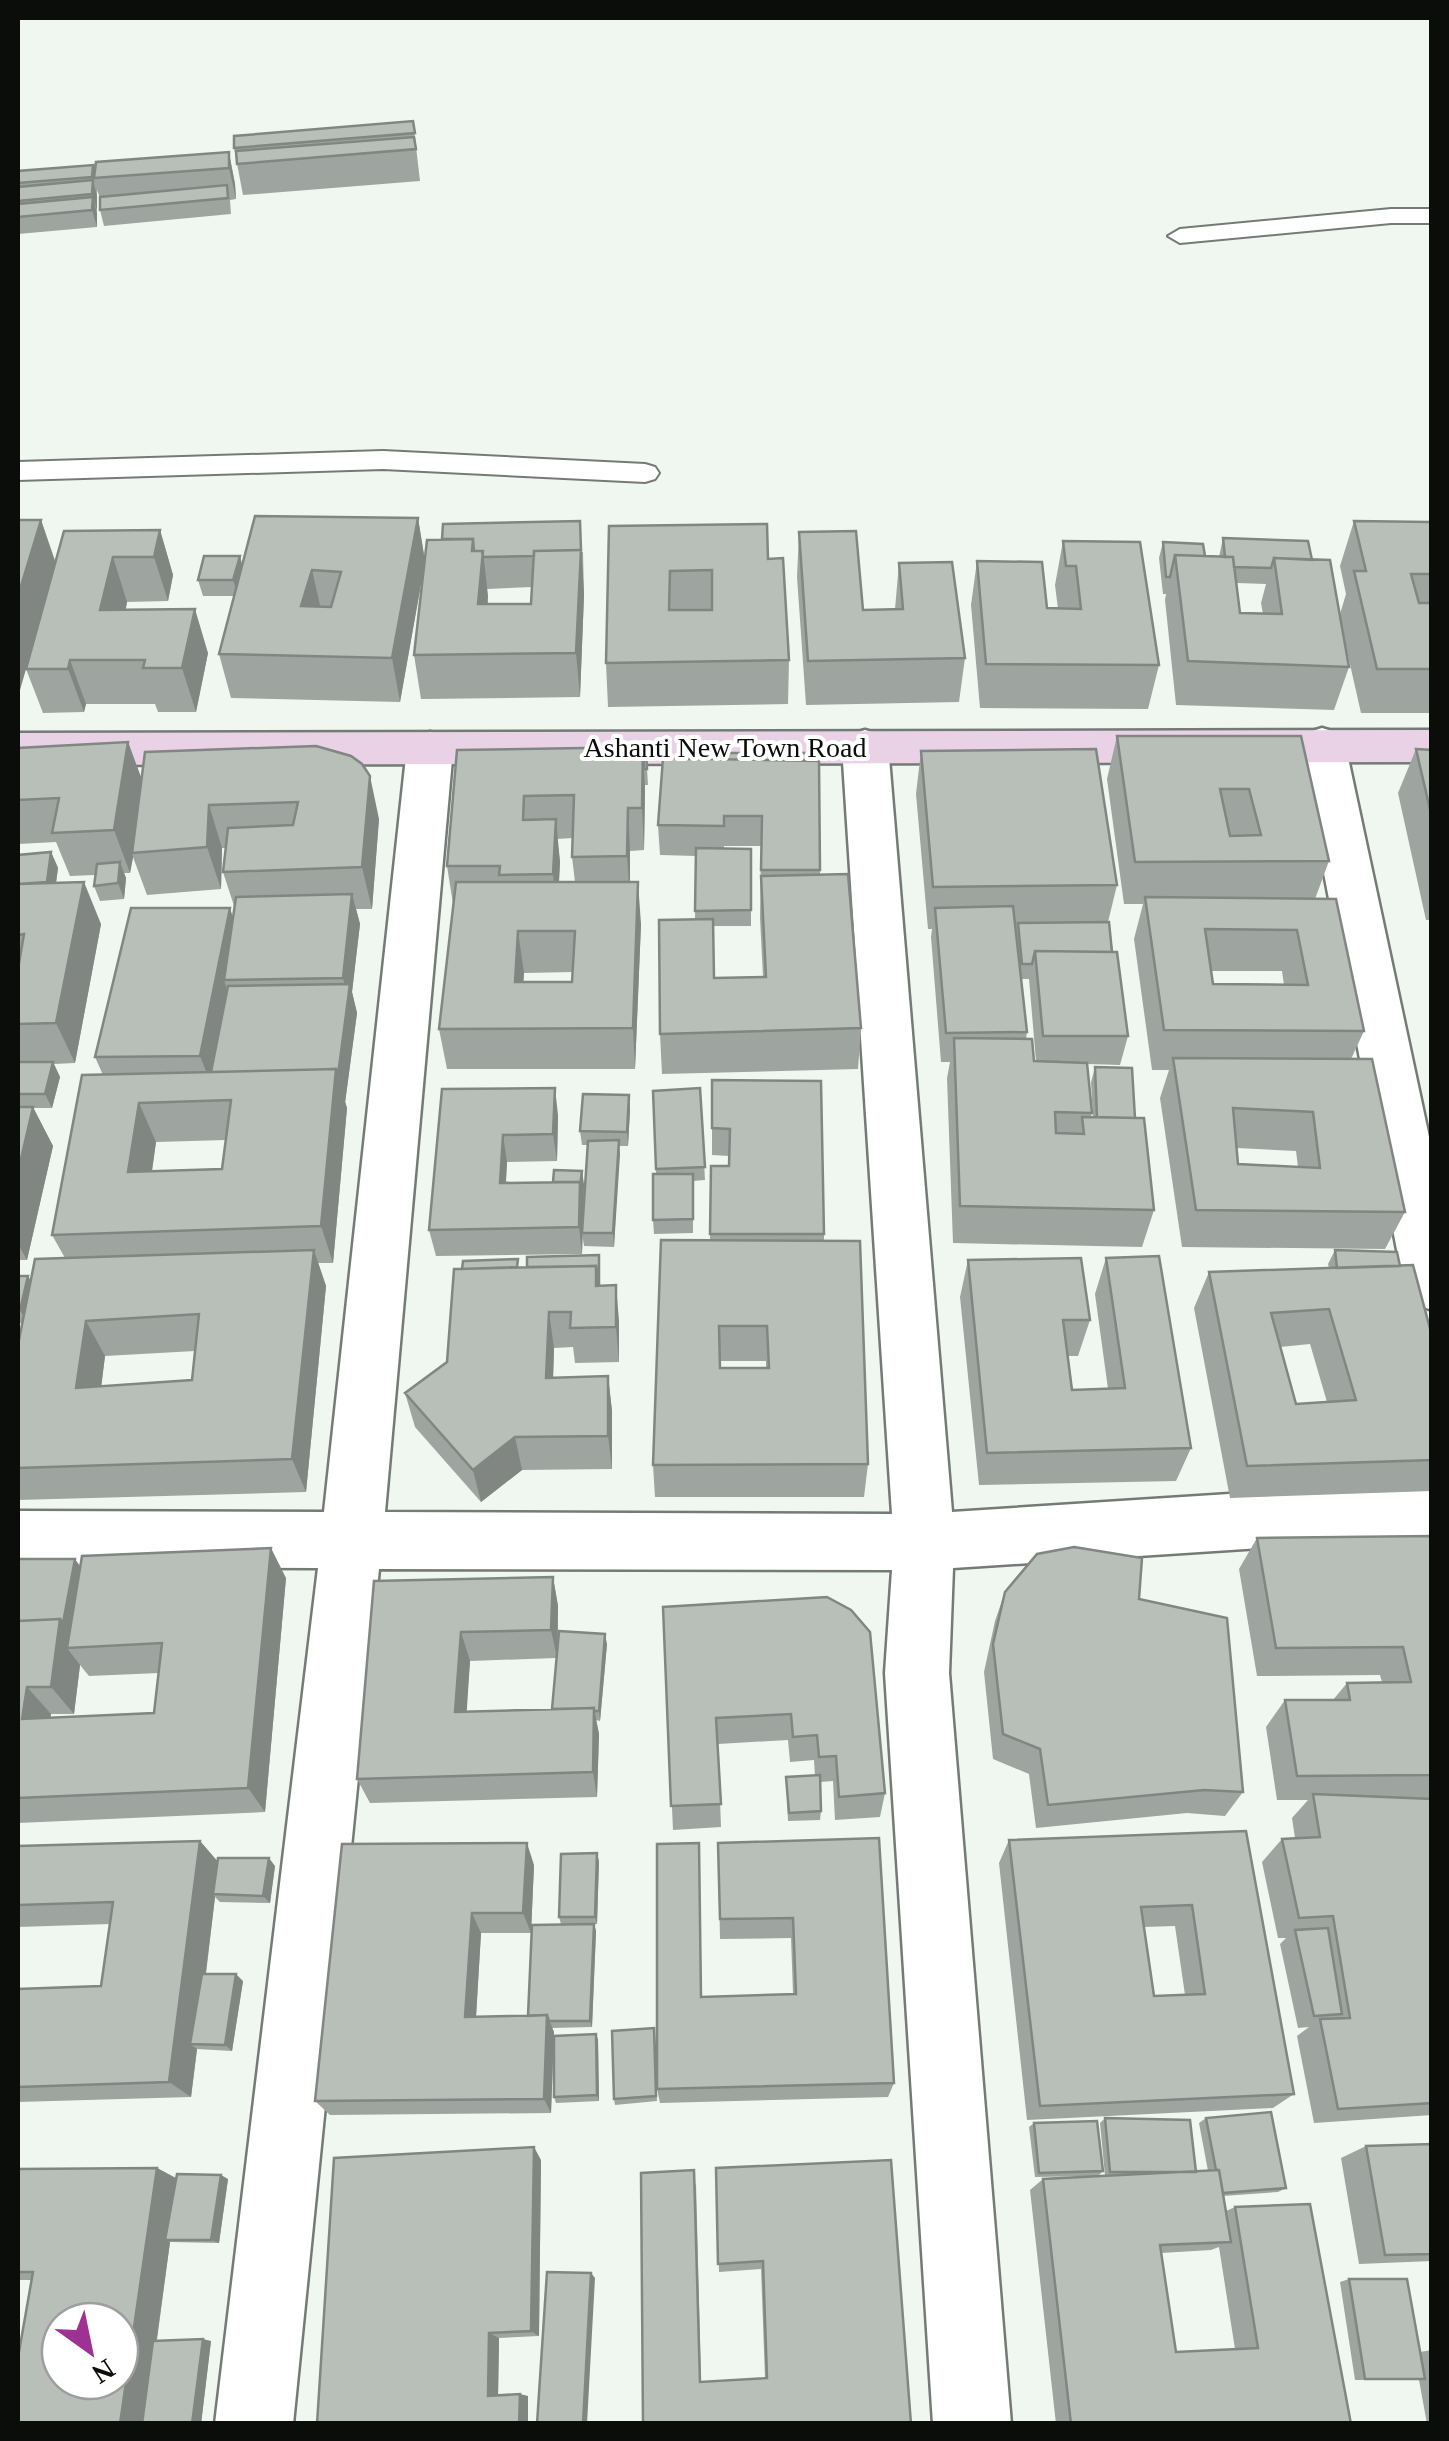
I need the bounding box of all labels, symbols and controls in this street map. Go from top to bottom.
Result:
street label: Ashanti New Town Road [584,732,866,763]
north arrow [40,2301,140,2401]
text: N [86,2353,120,2390]

